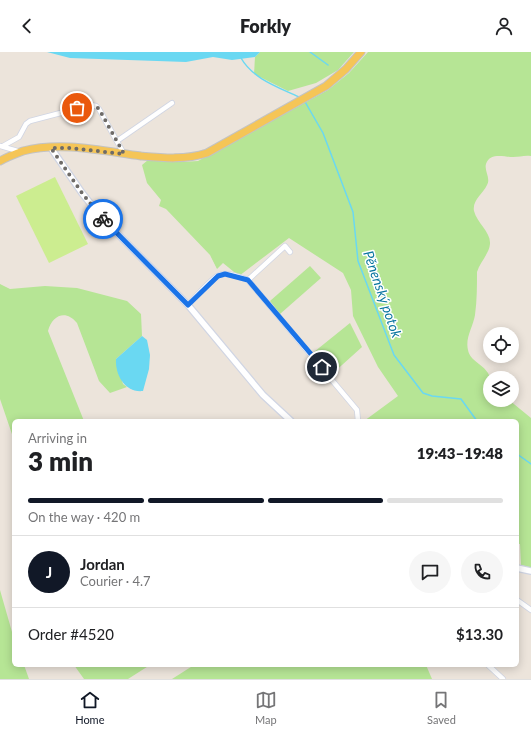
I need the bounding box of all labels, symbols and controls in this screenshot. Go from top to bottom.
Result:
icon: back [16,15,38,37]
text: Forkly [240,15,291,37]
icon: person [493,15,515,37]
pin [60,91,94,125]
icon: bag [66,97,88,119]
courier [83,199,123,239]
icon: bike [92,208,114,230]
water label: Pěnenský potok [360,248,406,340]
map controls [483,327,519,407]
button: locate [483,327,519,363]
pin [305,350,339,384]
icon: home [311,356,333,378]
button: layers [483,371,519,407]
text: Arriving in [28,430,87,446]
text: 19:43–19:48 [417,444,503,462]
text: 3 min [28,445,93,477]
text: On the way · 420 m [28,509,140,525]
button: chat [409,551,451,593]
button: phone [461,551,503,593]
text: Jordan [80,555,125,573]
text: J [46,563,52,581]
text: Courier · 4.7 [80,573,151,589]
text: Order #4520 [28,625,114,643]
text: $13.30 [456,625,503,643]
tab: Home [75,689,104,726]
tab: Map [255,689,277,726]
tab: Saved [427,689,456,726]

